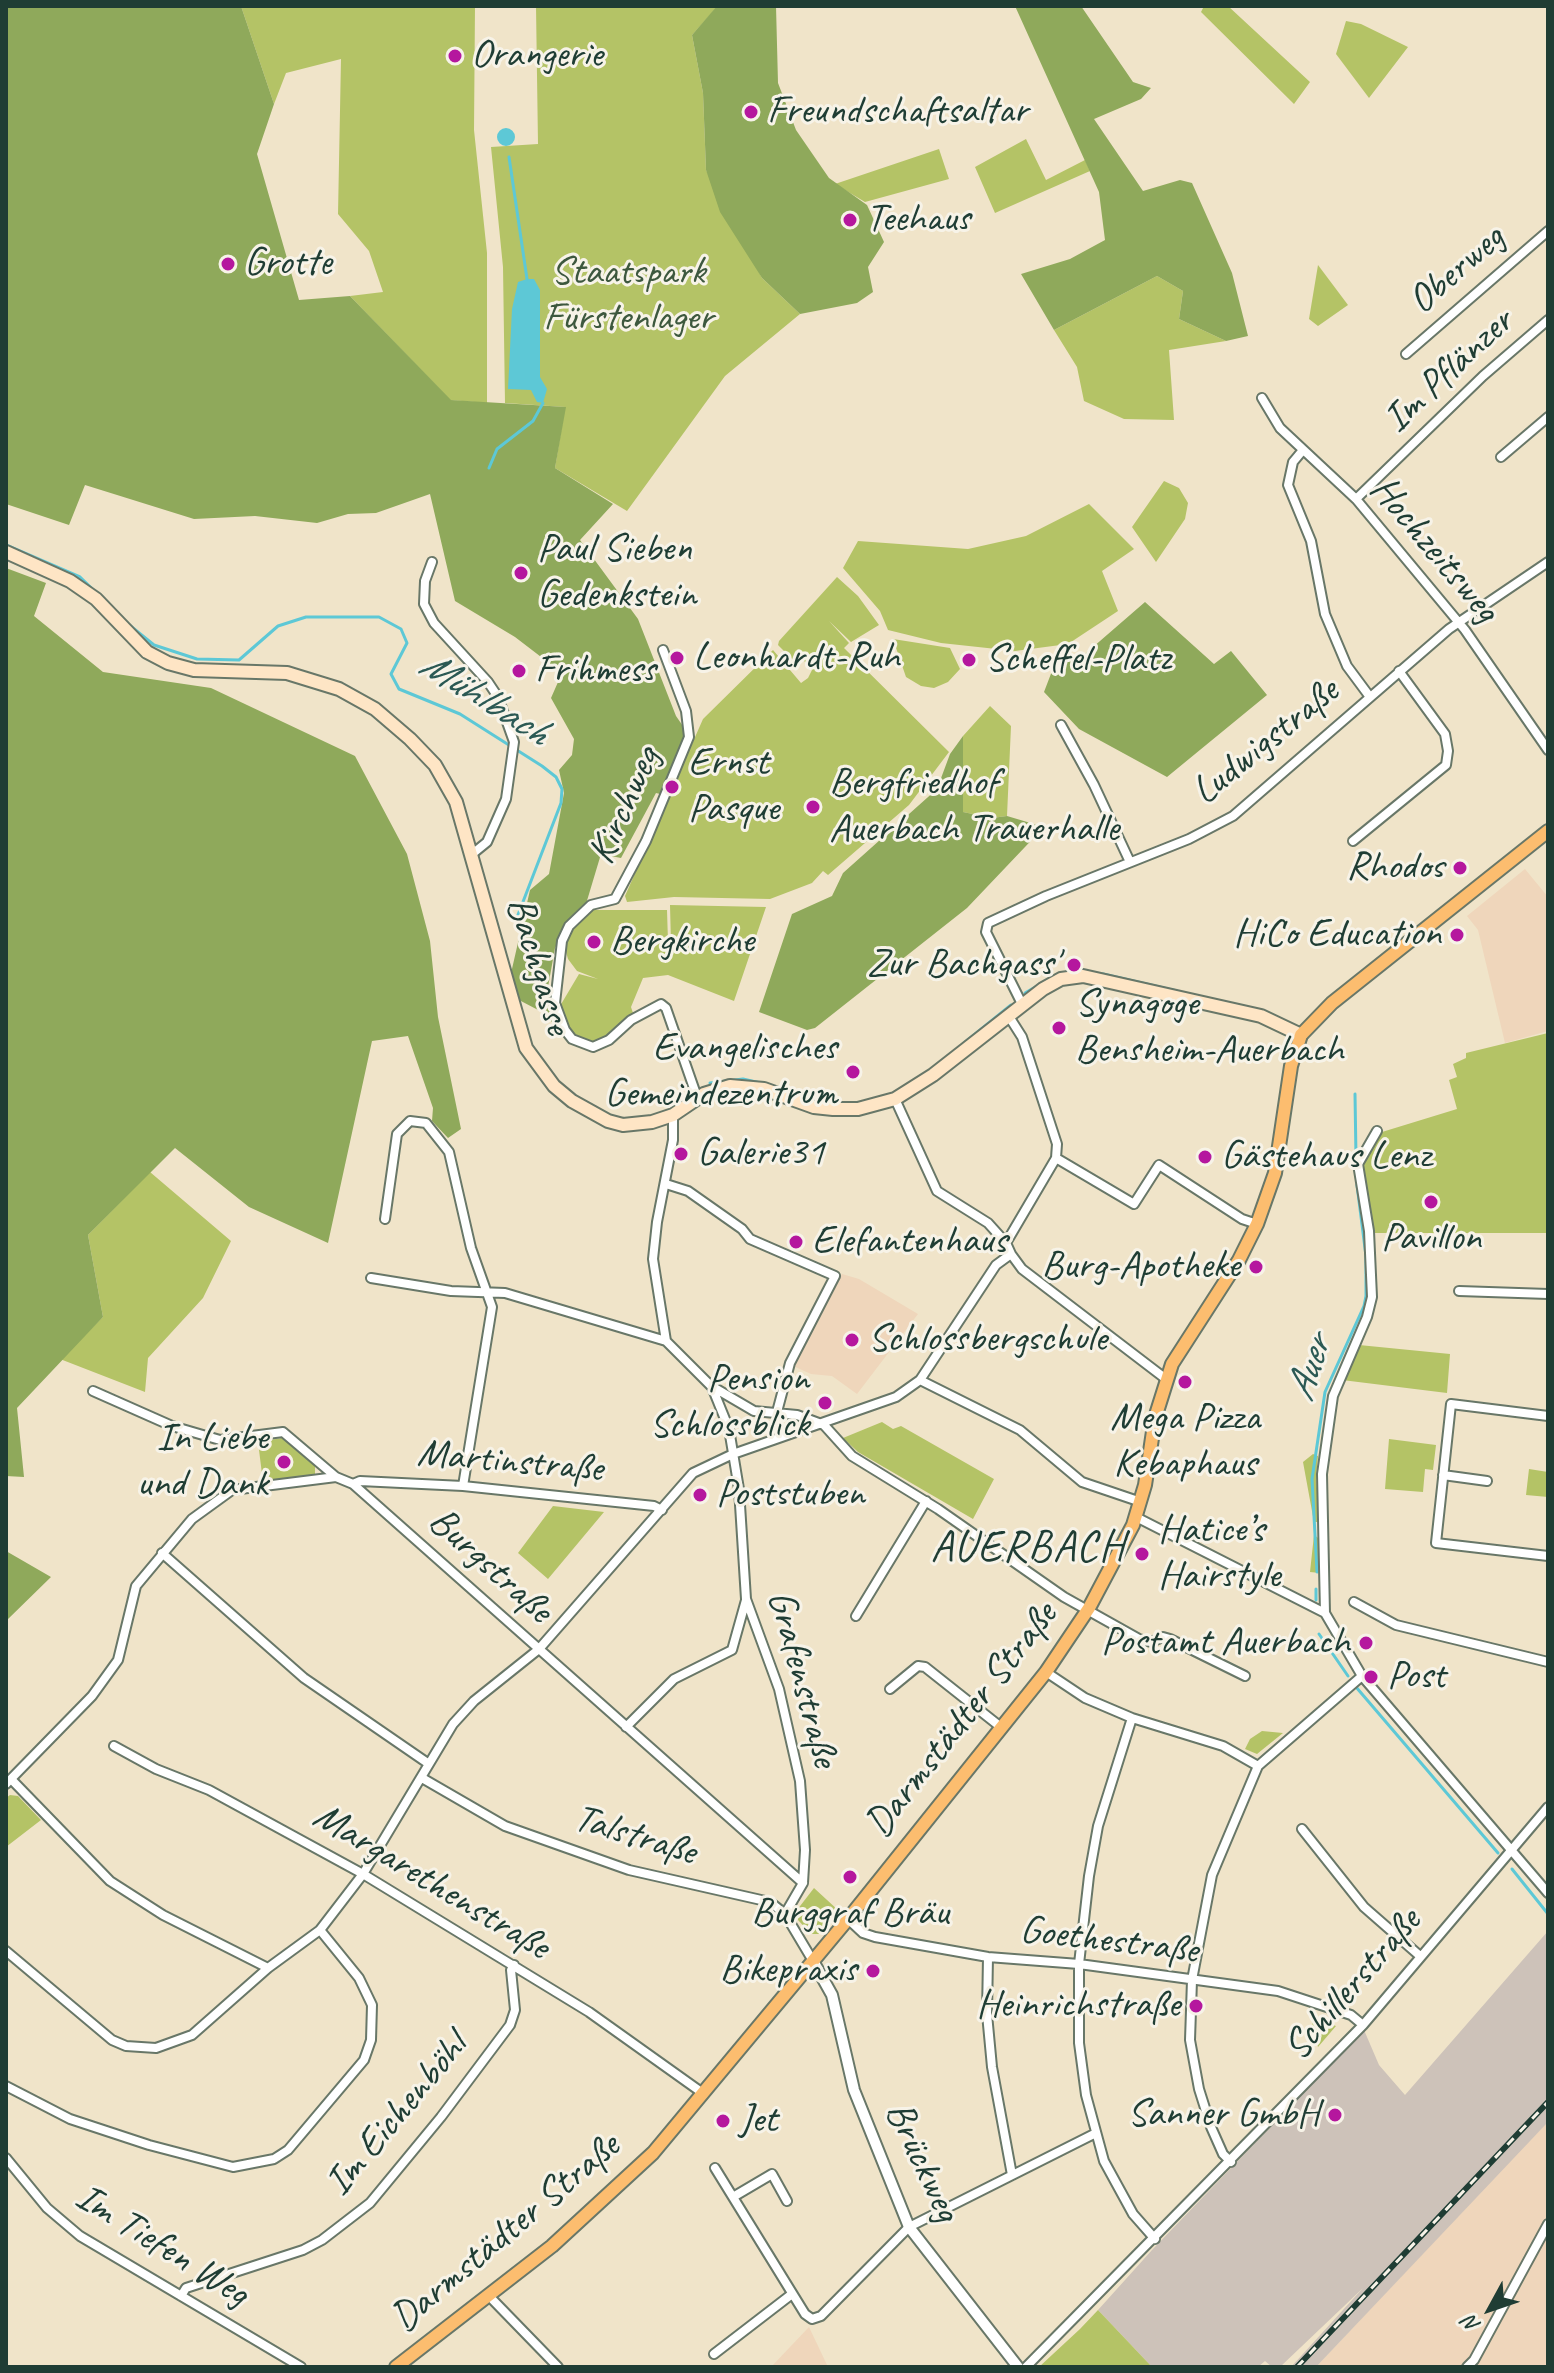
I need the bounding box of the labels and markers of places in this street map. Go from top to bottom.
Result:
place label: Orangerie [471,32,603,80]
marker: Orangerie [446,47,464,65]
place label: Freundschaftsaltar [767,88,1028,136]
marker: Freundschaftsaltar [742,103,760,121]
place label: Teehaus [866,196,970,244]
marker: Teehaus [841,211,859,229]
place label: Grotte [244,240,331,288]
marker: Grotte [219,255,237,273]
place label: Paul Sieben Gedenkstein [537,526,696,620]
marker: Paul Sieben Gedenkstein [512,564,530,582]
place label: Leonhardt-Ruh [693,634,900,682]
place label: Scheffel-Platz [985,636,1171,684]
place label: Frihmess [535,647,656,695]
marker: Leonhardt-Ruh [668,649,686,667]
marker: Scheffel-Platz [960,651,978,669]
marker: Frihmess [510,662,528,680]
place label: Ernst Pasque [688,740,779,834]
place label: Bergfriedhof Auerbach Trauerhalle [829,760,1119,854]
marker: Ernst Pasque [663,778,681,796]
marker: Bergfriedhof Auerbach Trauerhalle [804,798,822,816]
place label: Rhodos [1346,844,1444,892]
marker: Rhodos [1451,859,1469,877]
place label: HiCo Education [1233,911,1441,959]
place label: Bergkirche [610,918,754,966]
marker: HiCo Education [1448,926,1466,944]
marker: Bergkirche [585,933,603,951]
place label: Zur Bachgass' [867,941,1058,989]
marker: Zur Bachgass' [1065,956,1083,974]
place label: Synagoge Bensheim-Auerbach [1075,981,1344,1075]
marker: Synagoge Bensheim-Auerbach [1050,1019,1068,1037]
place label: Evangelisches Gemeindezentrum [604,1025,837,1119]
marker: Evangelisches Gemeindezentrum [844,1063,862,1081]
place label: Galerie31 [697,1130,825,1178]
place label: Gästehaus Lenz [1221,1133,1431,1181]
marker: Galerie31 [672,1145,690,1163]
marker: Gästehaus Lenz [1196,1148,1214,1166]
marker: Pavillon [1422,1193,1440,1211]
place label: Pavillon [1381,1215,1481,1263]
place label: Elefantenhaus [812,1218,1007,1266]
marker: Elefantenhaus [787,1233,805,1251]
place label: Burg-Apotheke [1041,1243,1240,1291]
marker: Burg-Apotheke [1247,1258,1265,1276]
place label: Schlossbergschule [868,1316,1107,1364]
marker: Schlossbergschule [843,1331,861,1349]
place label: Pension Schlossblick [650,1356,809,1450]
marker: Mega Pizza Kebaphaus [1176,1373,1194,1391]
marker: Pension Schlossblick [816,1394,834,1412]
place label: Mega Pizza Kebaphaus [1110,1395,1260,1489]
place label: In Liebe und Dank [137,1415,268,1509]
marker: In Liebe und Dank [275,1453,293,1471]
place label: Poststuben [716,1471,864,1519]
marker: Poststuben [691,1486,709,1504]
place label: Hatice’s Hairstyle [1158,1507,1280,1601]
marker: Hatice’s Hairstyle [1133,1545,1151,1563]
place label: Postamt Auerbach [1101,1619,1350,1667]
marker: Postamt Auerbach [1357,1634,1375,1652]
place label: Post [1387,1653,1445,1701]
marker: Post [1362,1668,1380,1686]
marker: Burggraf Bräu [841,1868,859,1886]
place label: Burggraf Bräu [751,1890,949,1938]
place label: Bikepraxis [720,1947,857,1995]
marker: Bikepraxis [864,1962,882,1980]
place label: Heinrichstraße [976,1982,1180,2030]
marker: Heinrichstraße [1187,1997,1205,2015]
place label: Sanner GmbH [1127,2091,1319,2139]
place label: Jet [739,2097,777,2145]
marker: Sanner GmbH [1326,2106,1344,2124]
marker: Jet [714,2112,732,2130]

